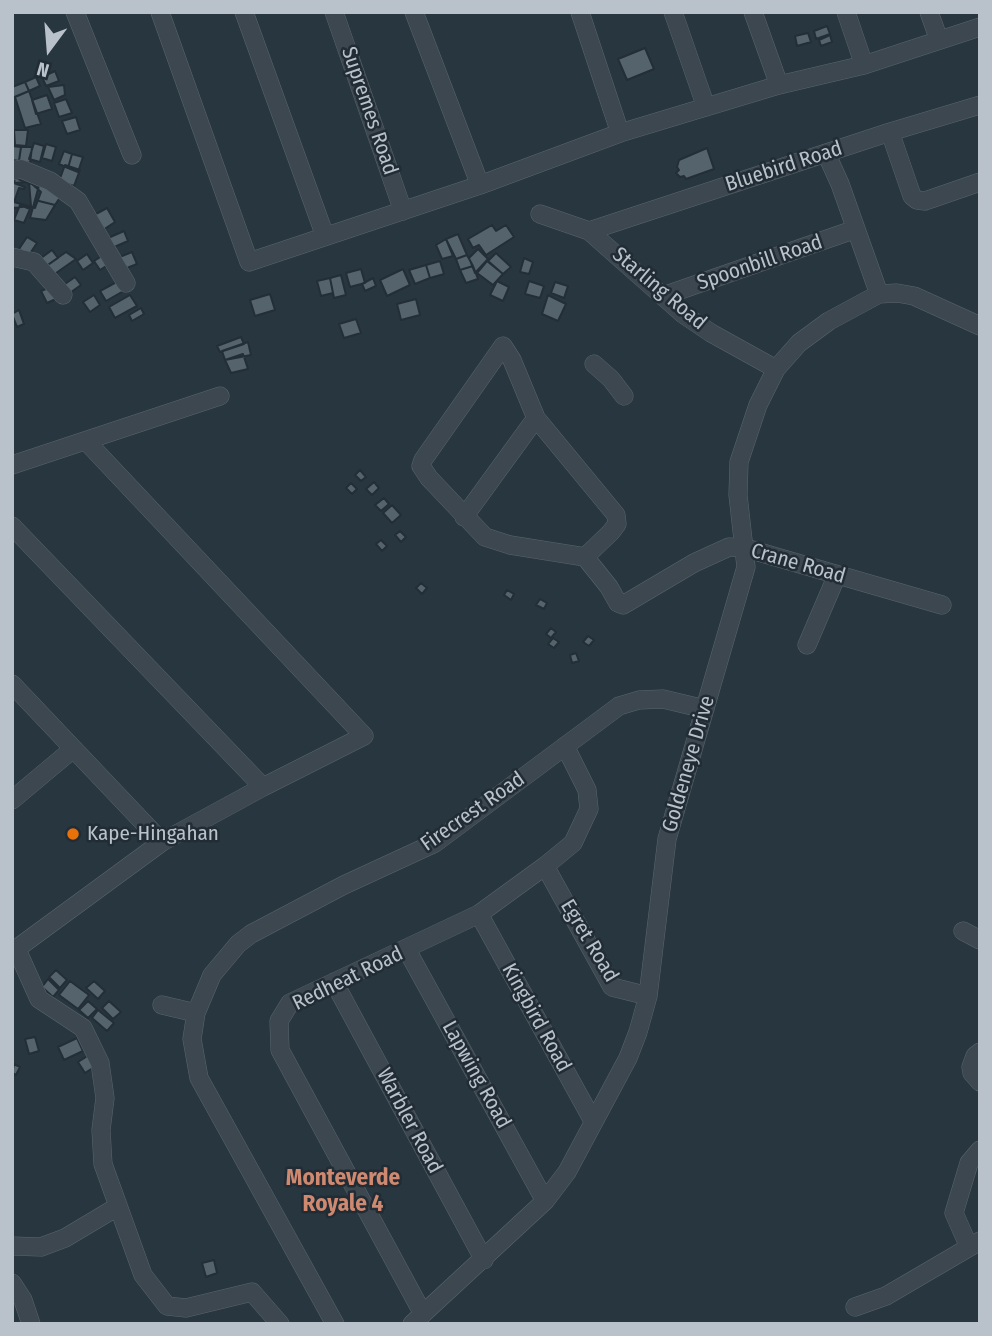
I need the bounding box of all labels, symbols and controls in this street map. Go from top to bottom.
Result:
north arrow [14,14,84,84]
street label: Supremes Road [335,44,403,178]
text: N [34,57,52,82]
street label: Bluebird Road [722,136,846,198]
street label: Spoonbill Road [694,230,826,296]
street label: Starling Road [607,242,711,336]
street label: Crane Road [748,538,848,590]
street label: Goldeneye Drive [658,693,720,835]
street label: Firecrest Road [416,767,530,857]
place label: Kape-Hingahan [87,821,219,847]
marker: Kape-Hingahan [65,826,81,842]
street label: Egret Road [555,895,623,987]
street label: Redheat Road [289,941,407,1017]
street label: Kingbird Road [496,959,576,1077]
street label: Lapwing Road [436,1017,516,1133]
street label: Warbler Road [371,1064,447,1178]
district label: Monteverde Royale 4 [286,1165,400,1219]

